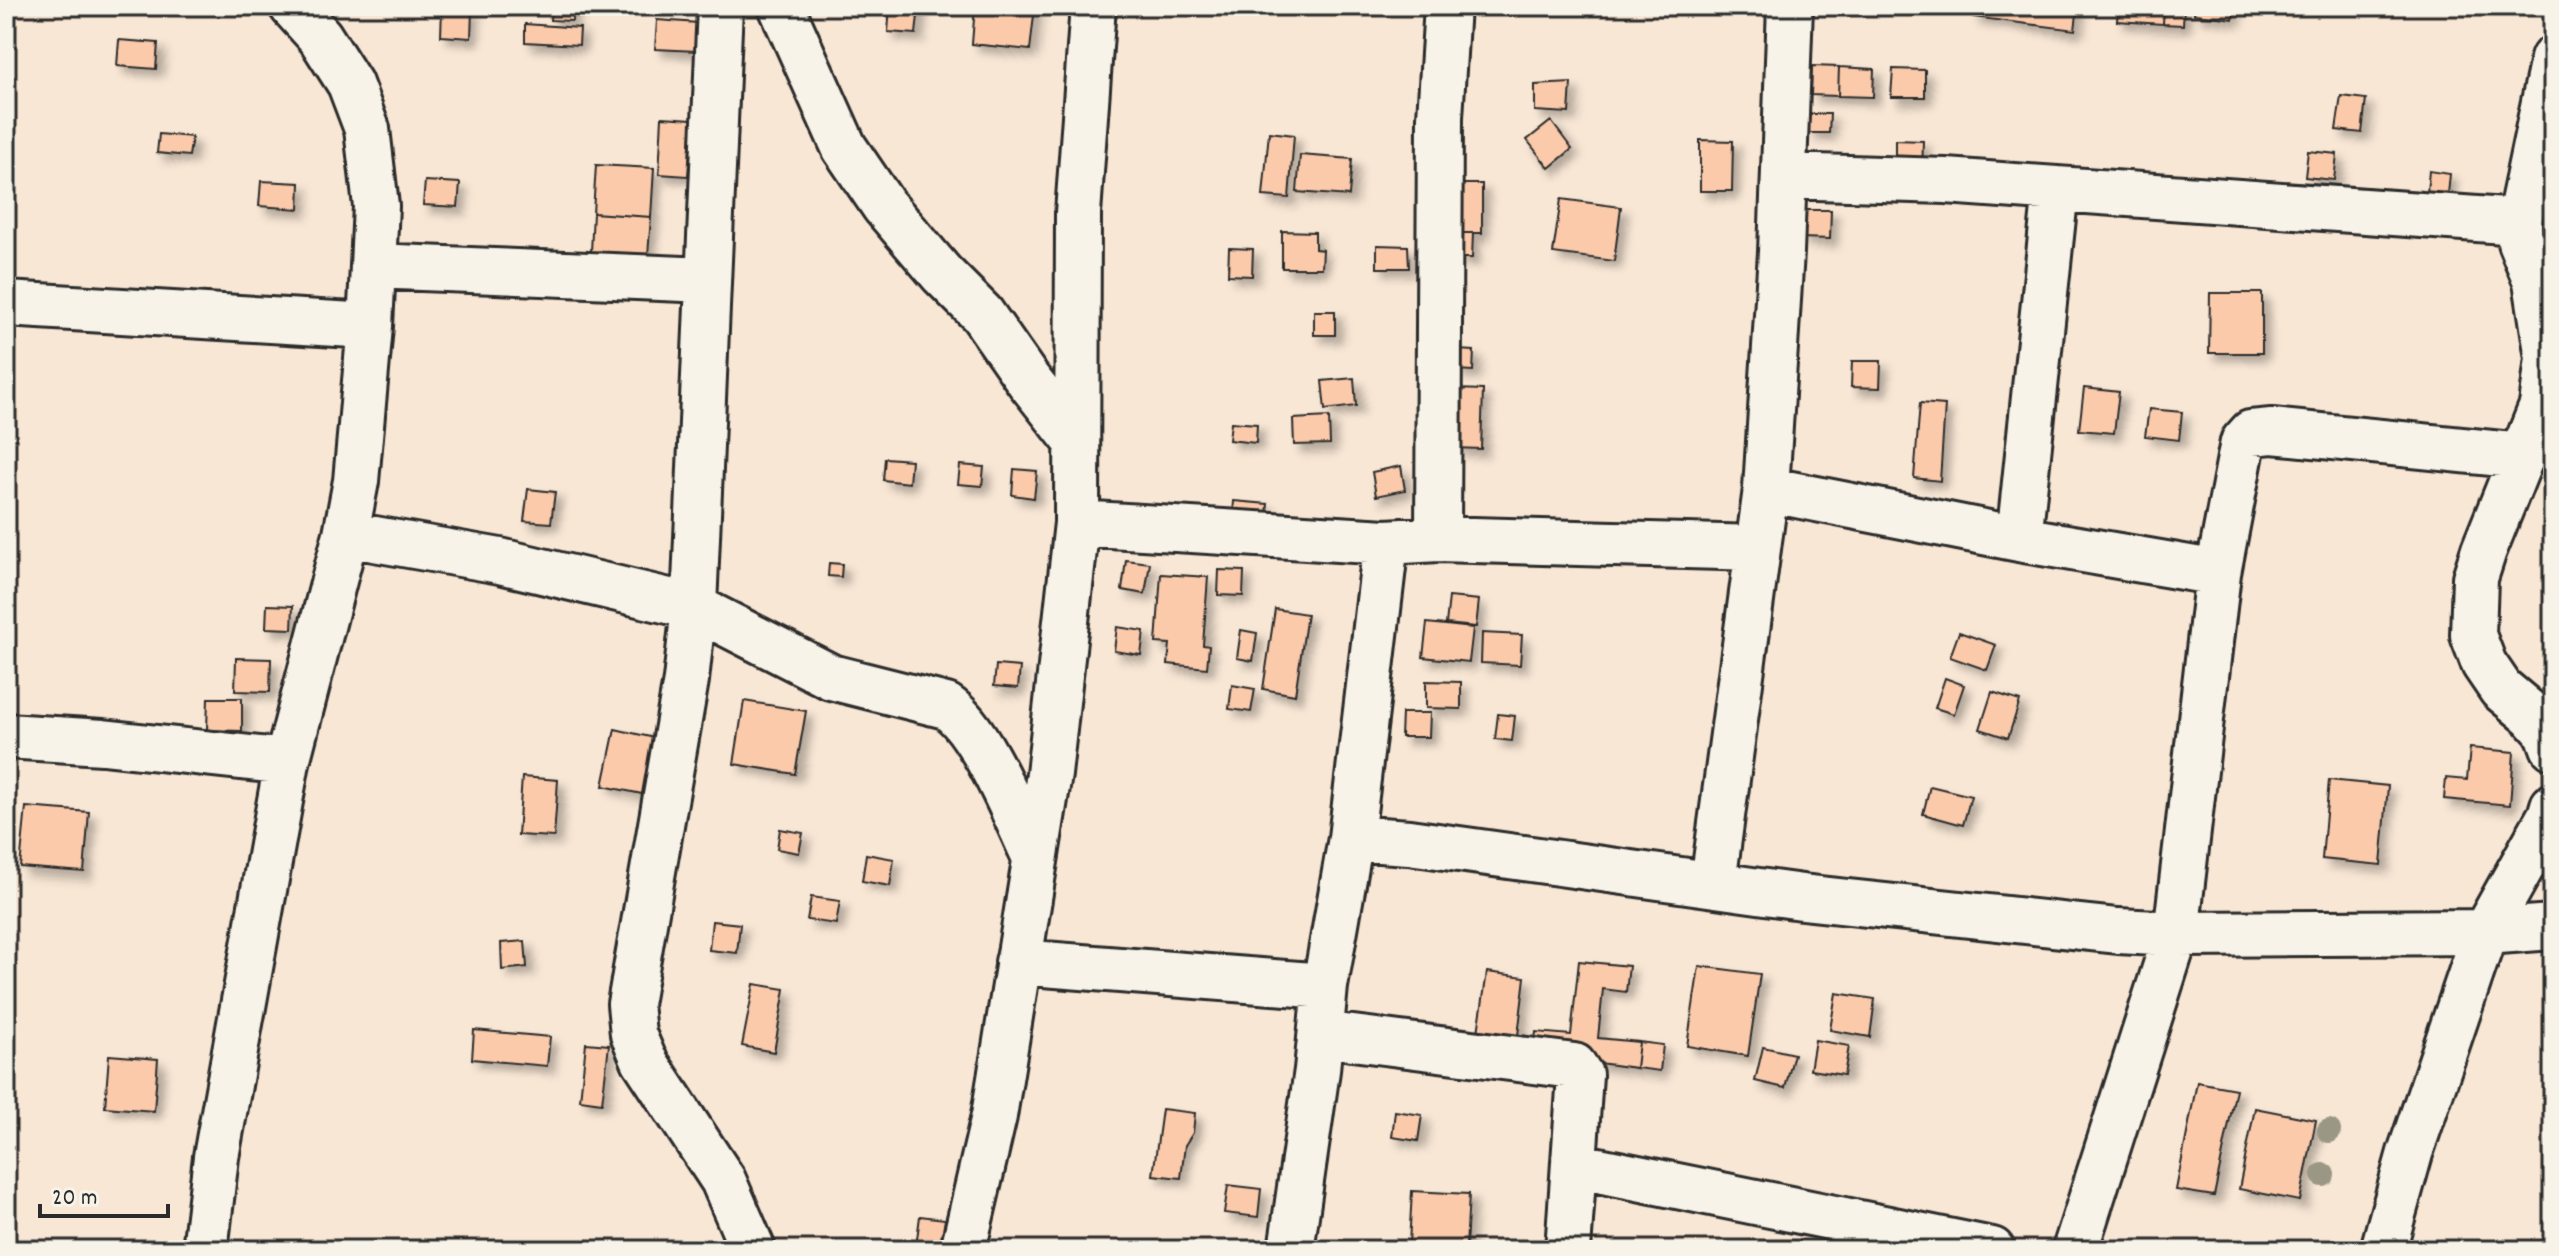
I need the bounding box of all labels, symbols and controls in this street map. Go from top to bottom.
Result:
scale bar [40,1168,168,1218]
text: 20 m [52,1182,98,1216]

